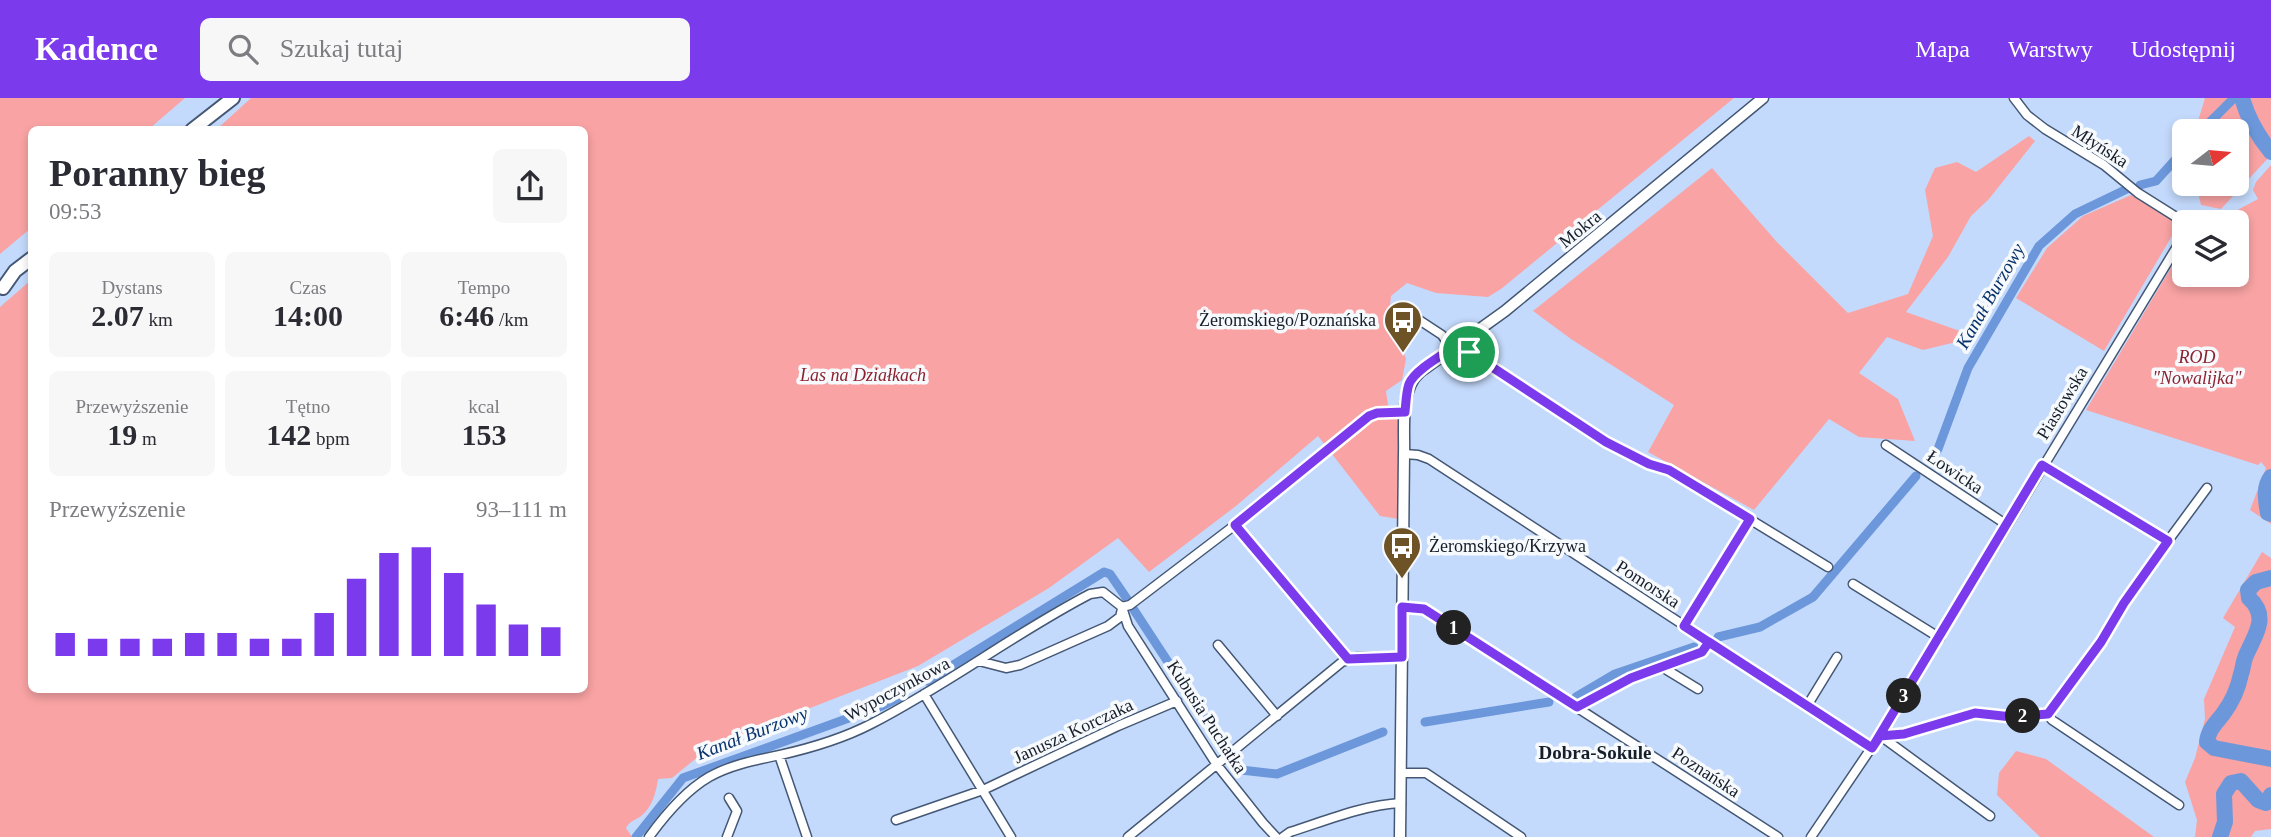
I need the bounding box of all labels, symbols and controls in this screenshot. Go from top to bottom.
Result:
search box [200,18,690,81]
icon: search [224,30,262,68]
text: Kadence [35,31,158,67]
text: Szukaj tutaj [280,34,403,63]
text: Mapa [1915,36,1970,62]
text: Warstwy [2008,36,2093,62]
text: Udostępnij [2131,36,2236,62]
north arrow [2172,119,2249,196]
map controls [2172,119,2249,287]
street label: Młyńska [2068,120,2132,172]
button: share [493,149,567,223]
text: Poranny bieg [49,152,265,194]
text: 09:53 [49,199,101,224]
street label: Mokra [1555,206,1605,252]
button: layers [2172,210,2249,287]
water label: Kanał Burzowy [1951,239,2029,353]
text: Dystans [101,277,163,298]
text: Czas [290,277,326,298]
text: Tempo [458,277,510,298]
text: 2.07 [91,299,144,332]
text: 14:00 [273,299,343,332]
text: 6:46 [439,299,494,332]
bus stop icon: Żeromskiego/Poznańska [1382,299,1424,354]
text: km [144,309,173,330]
text: /km [494,309,529,330]
place label: Żeromskiego/Poznańska [1199,310,1376,330]
pin [1439,322,1499,382]
icon: arrive [1450,333,1488,371]
park label: ROD "Nowalijka" [2152,347,2242,388]
street label: Piastowska [2033,363,2091,443]
park label: Las na Działkach [799,365,926,385]
text: Przewyższenie [76,396,188,417]
text: Tętno [286,396,330,417]
text: kcal [468,396,500,417]
text: 19 [107,418,137,451]
text: 142 [266,418,311,451]
text: 153 [462,418,507,451]
text: m [137,428,157,449]
text: bpm [311,428,350,449]
street label: Łowicka [1923,446,1987,498]
text: Przewyższenie [49,497,186,522]
text: 93–111 m [476,497,567,522]
bus stop icon: Żeromskiego/Krzywa [1381,525,1423,580]
place label: Żeromskiego/Krzywa [1429,536,1586,556]
street label: Pomorska [1612,556,1684,612]
pin: 1 [1436,610,1472,646]
text: 1 [1449,617,1458,638]
street label: Wypoczynkowa [841,653,953,725]
street label: Kubusia Puchatka [1163,657,1251,777]
pin: 3 [1886,678,1922,714]
text: 3 [1899,685,1908,706]
street label: Janusza Korczaka [1010,695,1136,767]
pin: 2 [2006,698,2040,734]
water label: Kanał Burzowy [692,702,811,764]
text: 2 [2018,705,2027,726]
district label: Dobra-Sokule [1539,742,1651,763]
street label: Poznańska [1668,743,1744,801]

